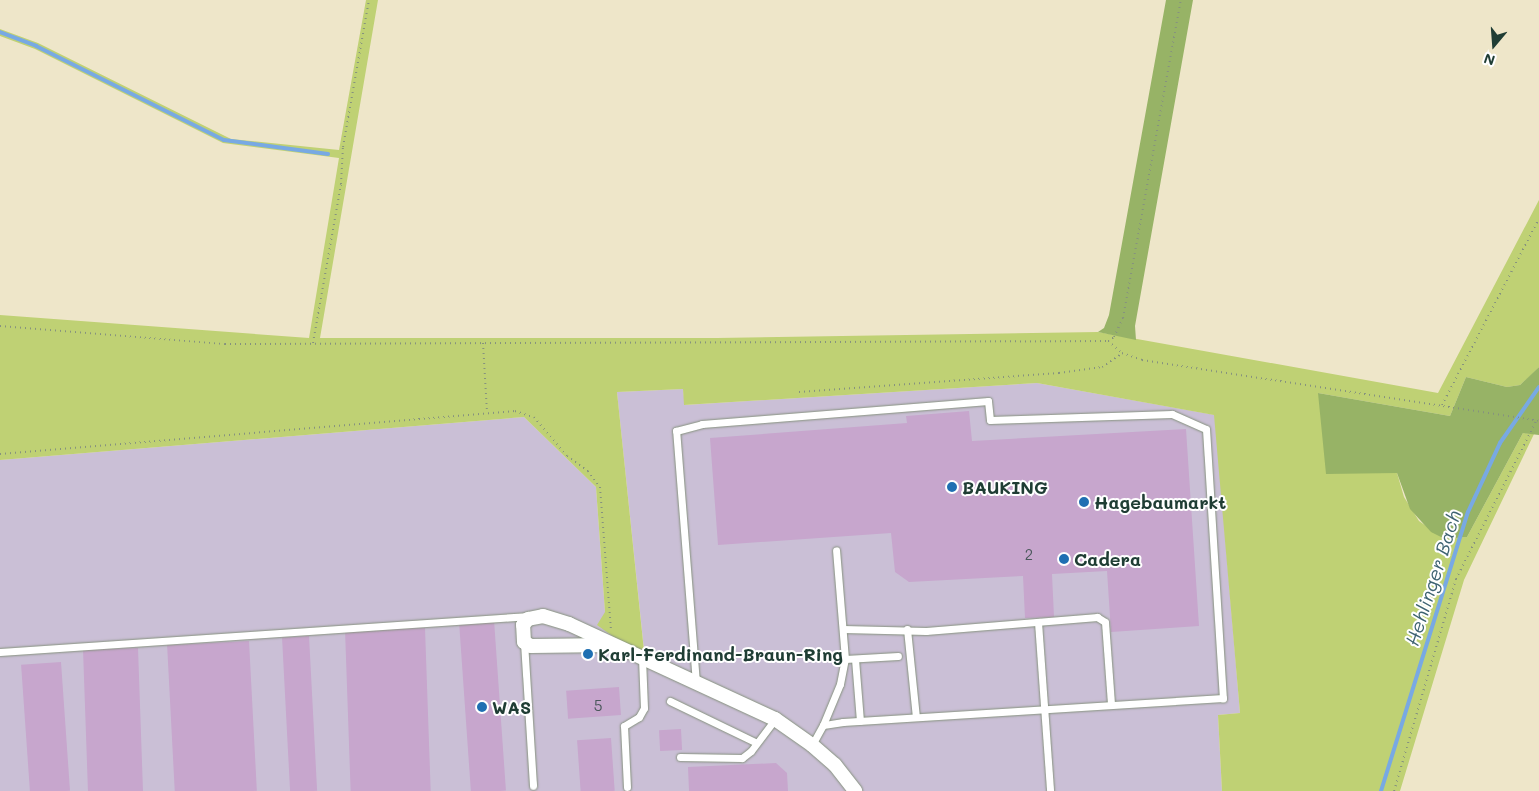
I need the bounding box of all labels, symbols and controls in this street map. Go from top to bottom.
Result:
north arrow [1469,20,1519,70]
text: N [1481,49,1497,70]
place label: BAUKING [962,476,1048,498]
marker: BAUKING [946,481,958,493]
place label: Hagebaumarkt [1094,491,1226,513]
marker: Hagebaumarkt [1078,496,1090,508]
water label: Hehlinger Bach [1400,507,1466,649]
house number: 2 [1025,546,1033,564]
place label: Cadera [1074,548,1141,570]
marker: Cadera [1058,553,1070,565]
place label: Karl-Ferdinand-Braun-Ring [598,643,843,665]
marker: Karl-Ferdinand-Braun-Ring [582,648,594,660]
place label: WAS [492,696,531,718]
house number: 5 [594,697,602,715]
marker: WAS [476,701,488,713]

